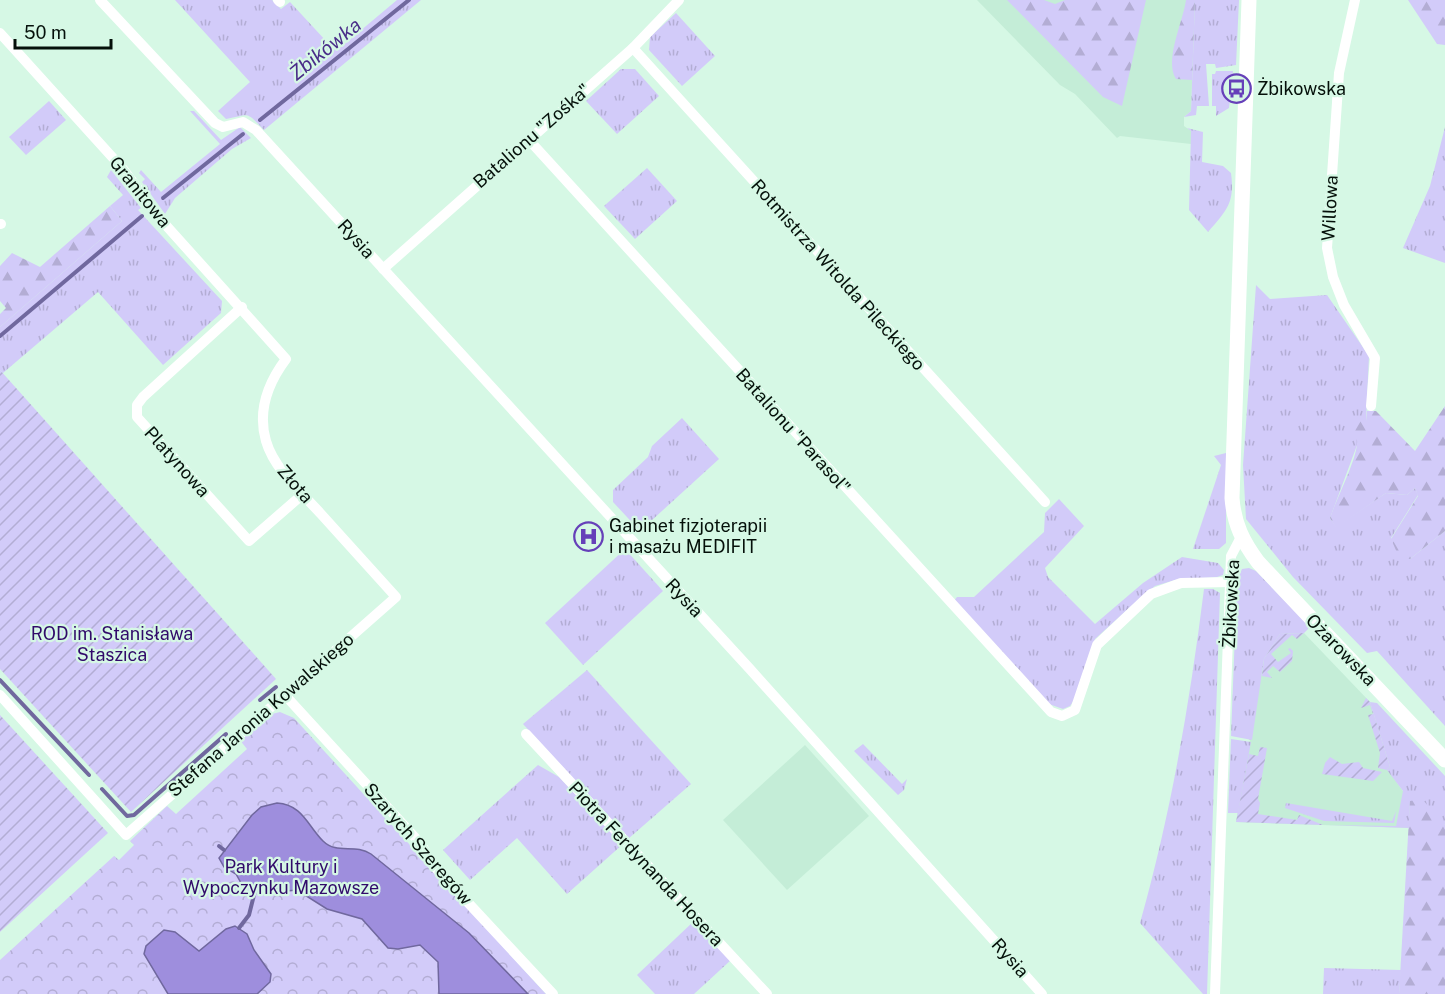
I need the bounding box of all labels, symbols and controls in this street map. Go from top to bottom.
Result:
scale bar [15,12,111,50]
water label: Żbikówka [284,13,366,85]
text: 50 m [24,22,67,43]
bus stop icon: Żbikowska [1220,73,1252,105]
place label: Żbikowska [1257,77,1346,99]
street label: Batalionu "Zośka" [469,79,595,192]
street label: Granitowa [105,152,175,231]
street label: Rotmistrza Witolda Pileckiego [747,175,930,374]
street label: Willowa [1317,175,1342,241]
street label: Rysia [333,215,379,262]
street label: Batalionu "Parasol" [732,364,855,497]
street label: Platynowa [140,422,214,501]
street label: Złota [273,460,318,507]
place label: Gabinet fizjoterapii i masażu MEDIFIT [609,515,767,557]
hospital icon: Gabinet fizjoterapii i masażu MEDIFIT [572,520,604,552]
street label: Żbikowska [1217,559,1243,649]
street label: Rysia [661,574,707,621]
street label: Ożarowska [1302,609,1381,690]
park label: ROD im. Stanisława Staszica [31,623,193,665]
street label: Stefana Jaronia Kowalskiego [164,628,358,801]
street label: Piotra Ferdynanda Hosera [565,777,728,950]
street label: Szarych Szeregów [360,778,477,909]
park label: Park Kultury i Wypoczynku Mazowsze [183,856,379,898]
street label: Rysia [987,934,1033,981]

